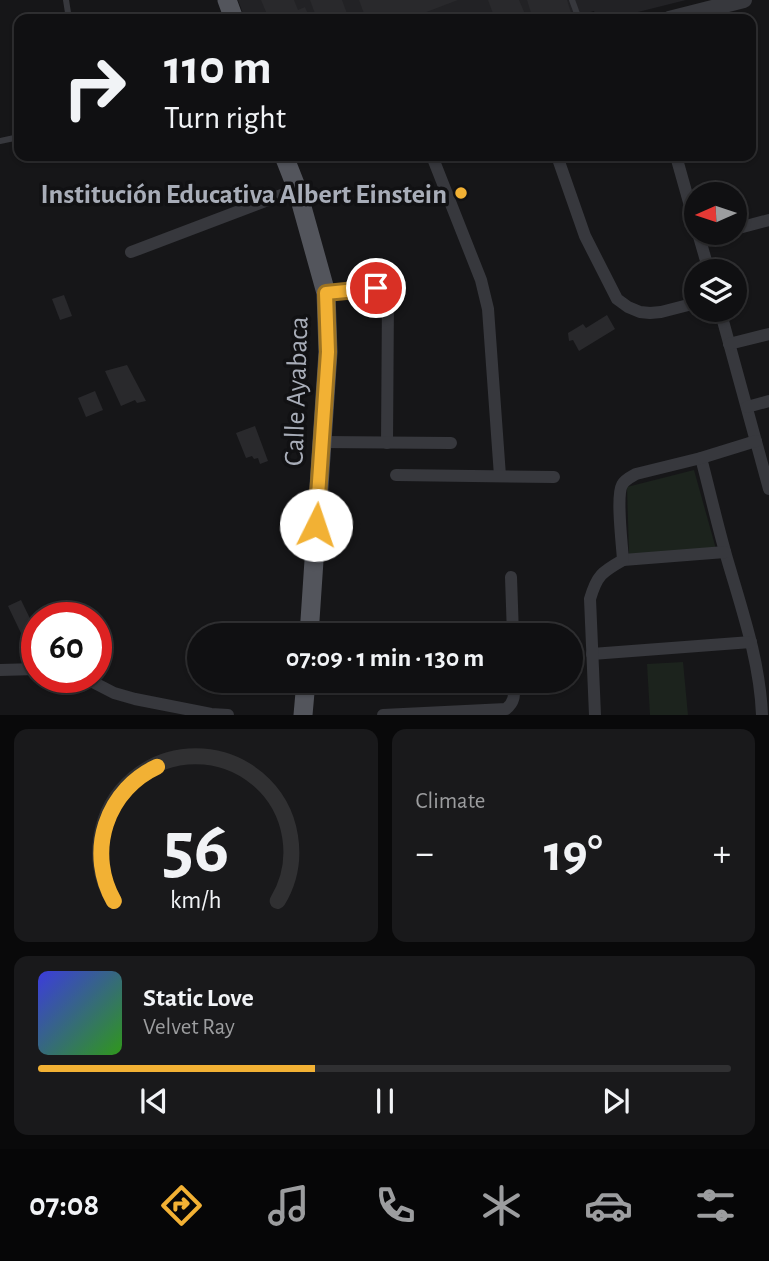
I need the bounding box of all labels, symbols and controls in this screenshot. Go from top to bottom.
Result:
icon: right [49,42,140,133]
text: 110 m [164,44,272,93]
text: Turn right [164,102,286,134]
place label: Institución Educativa Albert Einstein [41,181,447,209]
north arrow [684,182,747,245]
map controls [684,182,747,322]
marker: Institución Educativa Albert Einstein [453,185,469,201]
pin [346,258,406,318]
button: layers [684,259,747,322]
icon: arrive [357,269,395,307]
street label: Calle Ayabaca [280,316,314,466]
position arrow [279,488,353,562]
speed limit sign: 60 [21,602,112,693]
text: 07:09 · 1 min · 130 m [286,645,484,671]
text: Climate [416,790,485,813]
text: 56 [162,814,229,887]
text: 19° [544,828,603,880]
text: − [416,835,434,873]
text: + [713,835,731,873]
text: km/h [170,888,222,913]
text: Static Love [143,985,254,1011]
text: Velvet Ray [143,1016,235,1039]
icon: previous [135,1082,173,1120]
icon: pause [366,1082,404,1120]
icon: next [597,1082,635,1120]
icon: directions [157,1181,206,1230]
icon: music [264,1181,313,1230]
icon: phone [371,1181,420,1230]
icon: climate [477,1181,526,1230]
icon: car [584,1181,633,1230]
icon: filters [691,1181,740,1230]
text: 07:08 [29,1189,99,1221]

